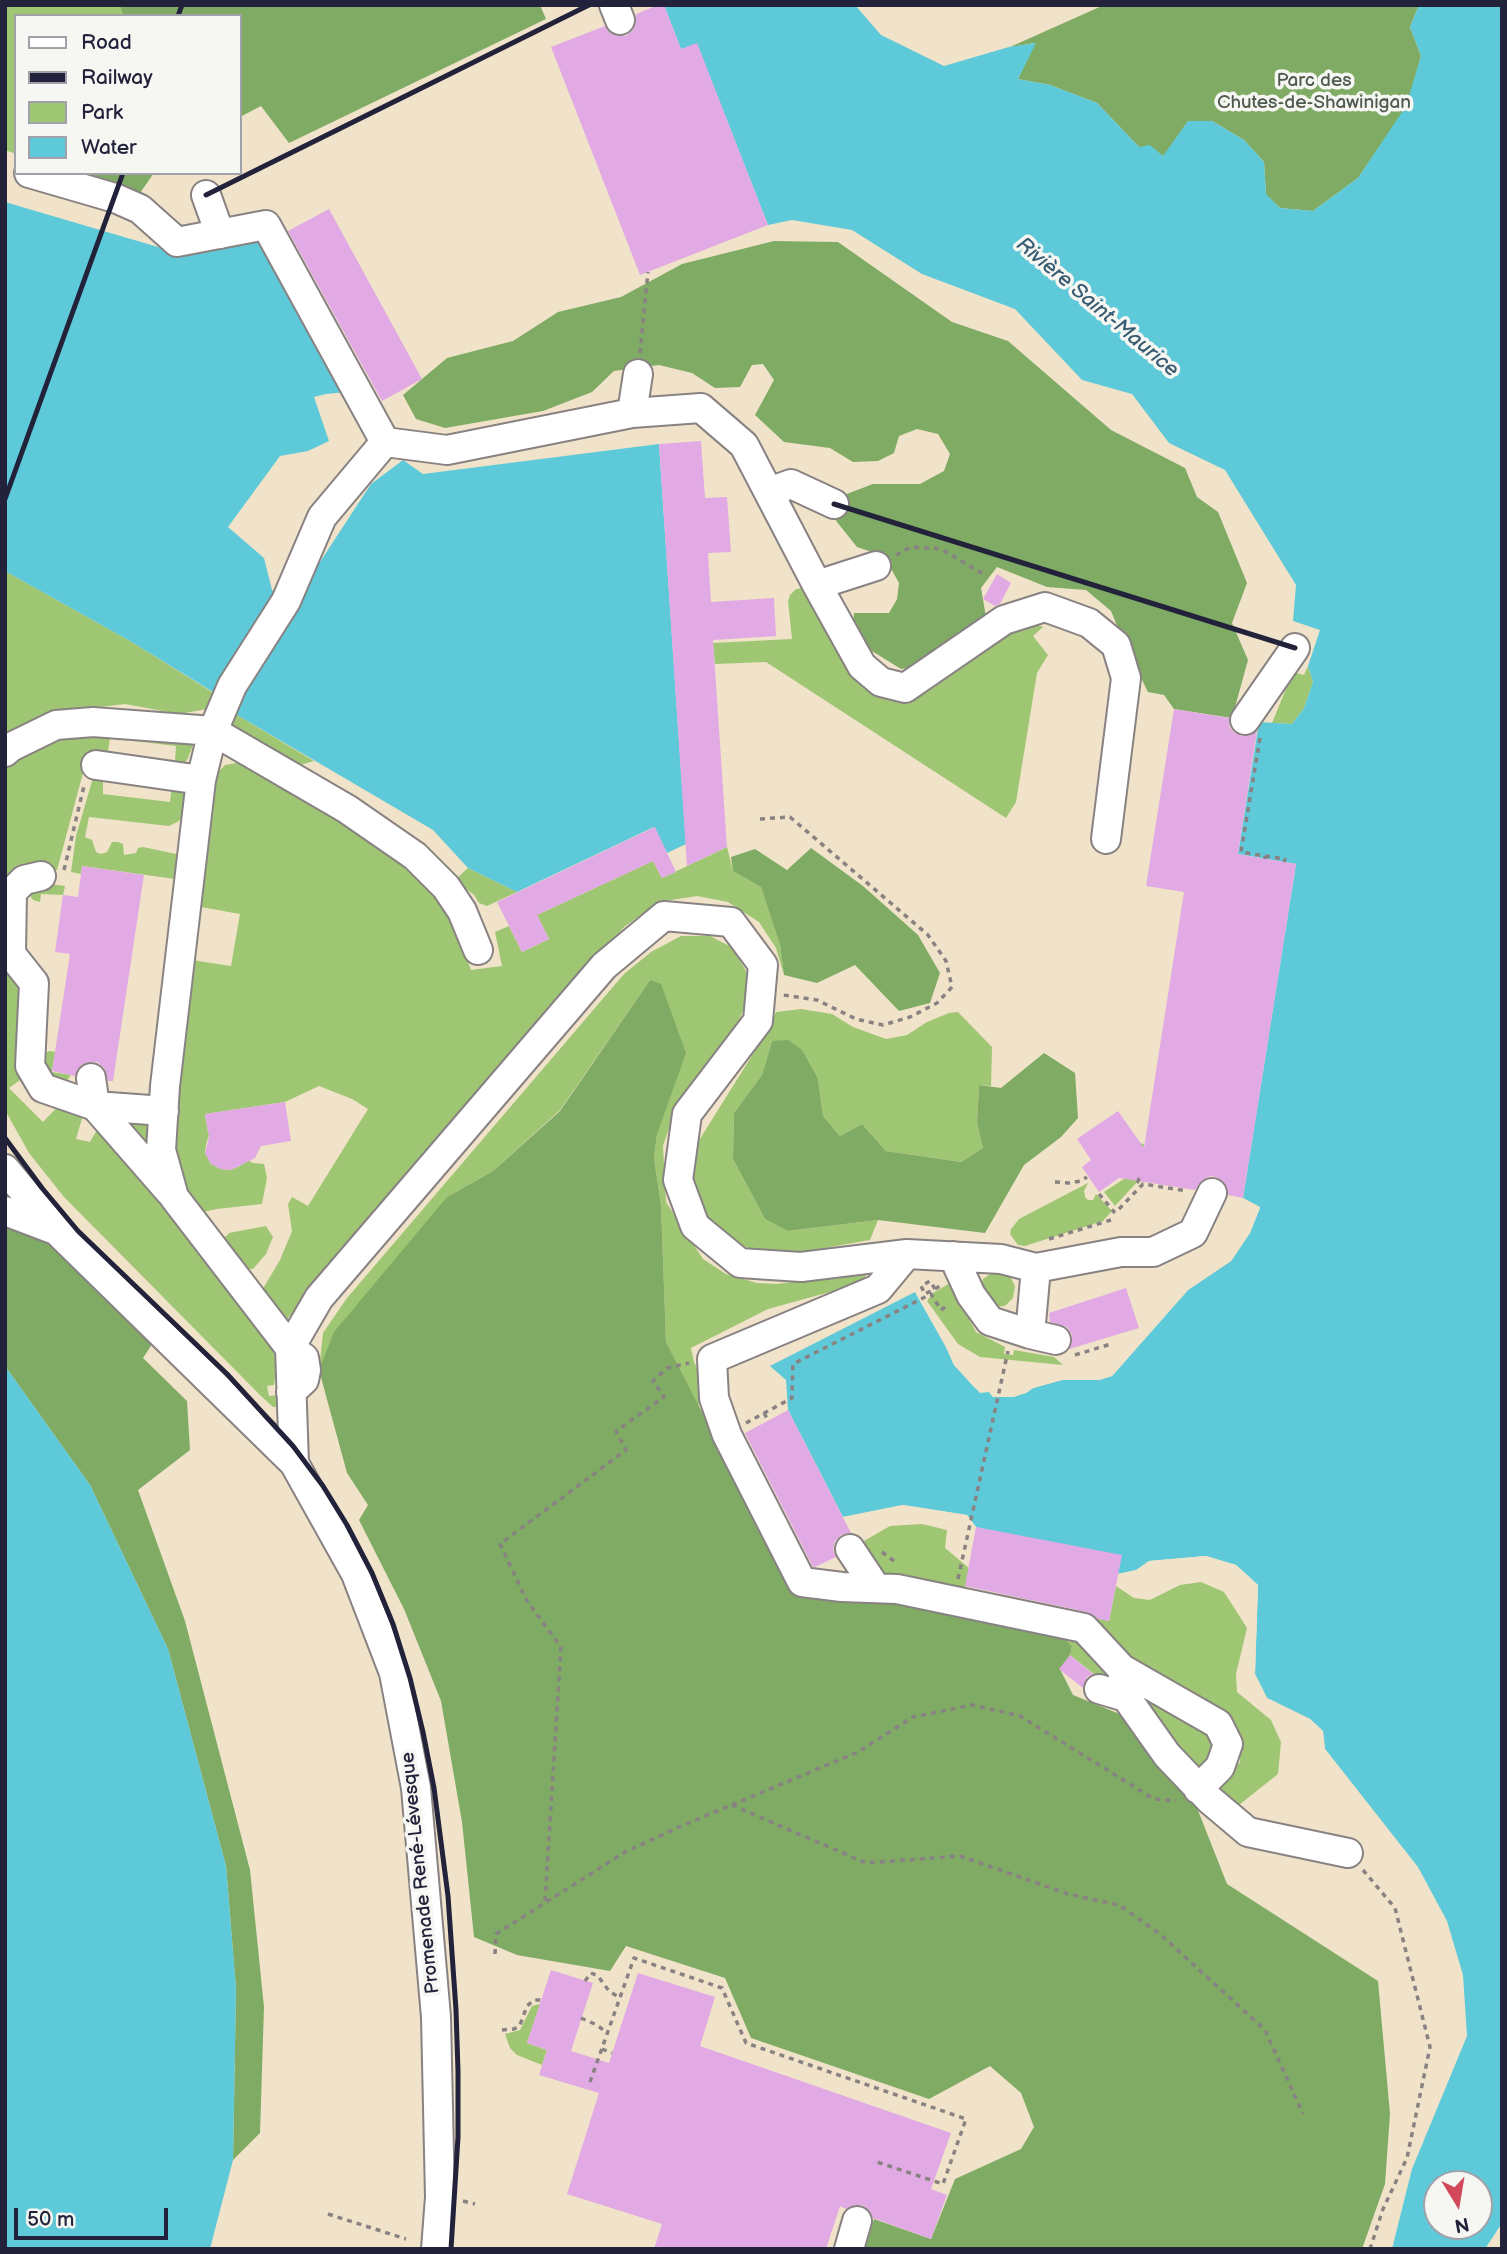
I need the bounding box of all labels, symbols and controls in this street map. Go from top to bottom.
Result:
legend [14,14,242,175]
text: Road [81,30,132,55]
text: Railway [81,65,153,90]
park label: Parc des Chutes-de-Shawinigan [1217,70,1411,114]
text: Park [81,100,123,125]
text: Water [81,135,137,160]
water label: Rivière Saint-Maurice [1011,233,1183,383]
street label: Promenade René-Lévesque [397,1751,445,1995]
north arrow [1423,2170,1493,2240]
scale bar [18,2194,172,2238]
text: 50 m [27,2207,74,2232]
text: N [1453,2211,1471,2237]

